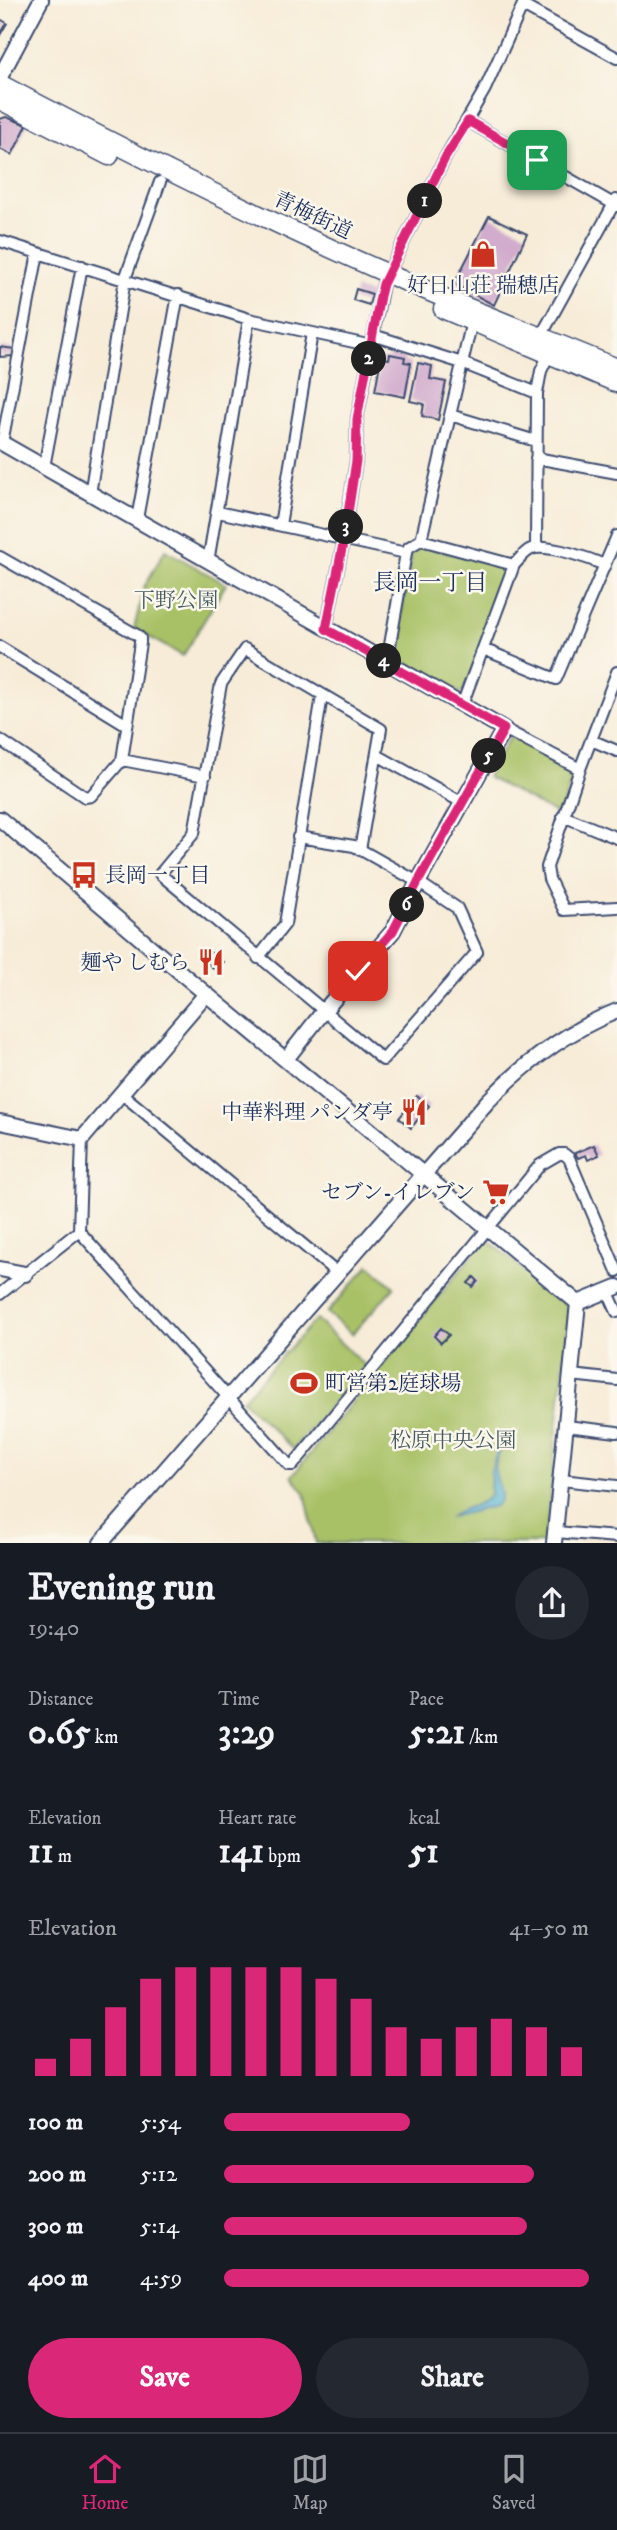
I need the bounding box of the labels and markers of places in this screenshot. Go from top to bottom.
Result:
pin [507,130,567,190]
pin: 1 [408,184,442,218]
shop icon: 好日山荘 瑞穂店 [468,239,498,269]
place label: 好日山荘 瑞穂店 [407,273,559,299]
pin: 2 [352,342,386,376]
pin: 3 [328,510,364,544]
pin: 4 [366,644,402,678]
pin: 5 [472,738,506,774]
bus stop icon: 長岡一丁目 [69,860,99,890]
place label: 長岡一丁目 [105,863,210,889]
pin: 6 [390,888,424,922]
pin [328,941,388,1001]
restaurant icon: 麺や しむら [196,947,226,977]
place label: 麺や しむら [80,950,190,976]
restaurant icon: 中華料理 パンダ亭 [399,1097,429,1127]
place label: 中華料理 パンダ亭 [221,1100,393,1126]
supermarket icon: セブン-イレブン [481,1177,511,1207]
place label: セブン-イレブン [321,1180,475,1206]
sports icon: 町営第2庭球場 [289,1368,319,1398]
place label: 町営第2庭球場 [325,1371,461,1397]

